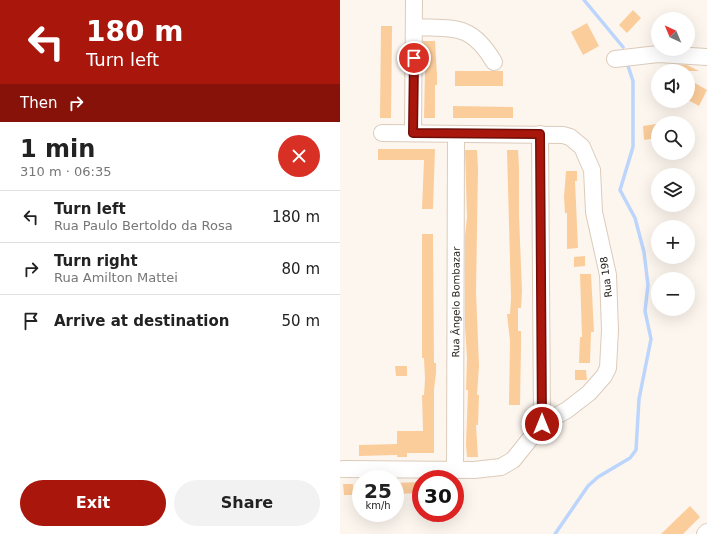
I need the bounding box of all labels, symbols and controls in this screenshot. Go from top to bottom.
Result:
north arrow [651,12,695,56]
map controls [651,12,695,316]
text: 180 m [86,15,183,48]
icon: left [20,16,72,68]
pin [397,41,431,75]
icon: arrive [403,47,425,69]
text: Turn left [86,49,159,70]
button: sound [651,64,695,108]
icon: right [65,92,87,114]
text: Then [20,94,57,112]
button: search [651,116,695,160]
text: 1 min [20,135,95,163]
button: close [278,135,320,177]
text: 310 m · 06:35 [20,164,111,179]
button: layers [651,168,695,212]
text: Turn left [54,200,126,218]
icon: left [20,206,42,228]
text: 180 m [272,208,320,226]
text: Rua Paulo Bertoldo da Rosa [54,218,233,233]
button: + [651,220,695,264]
street label: Rua Ângelo Bombazar [449,246,461,357]
text: Turn right [54,252,138,270]
street label: Rua 198 [598,256,614,298]
icon: right [20,258,42,280]
text: 80 m [282,260,320,278]
text: Rua Amilton Mattei [54,270,178,285]
button: − [651,272,695,316]
icon: arrive [20,310,42,332]
text: Arrive at destination [54,312,229,330]
text: 50 m [282,312,320,330]
position arrow [521,403,563,445]
speed limit sign: 30 [412,470,464,522]
text: 25 [364,479,392,503]
button: Exit [20,480,166,526]
button: Share [174,480,320,526]
text: km/h [365,500,391,511]

